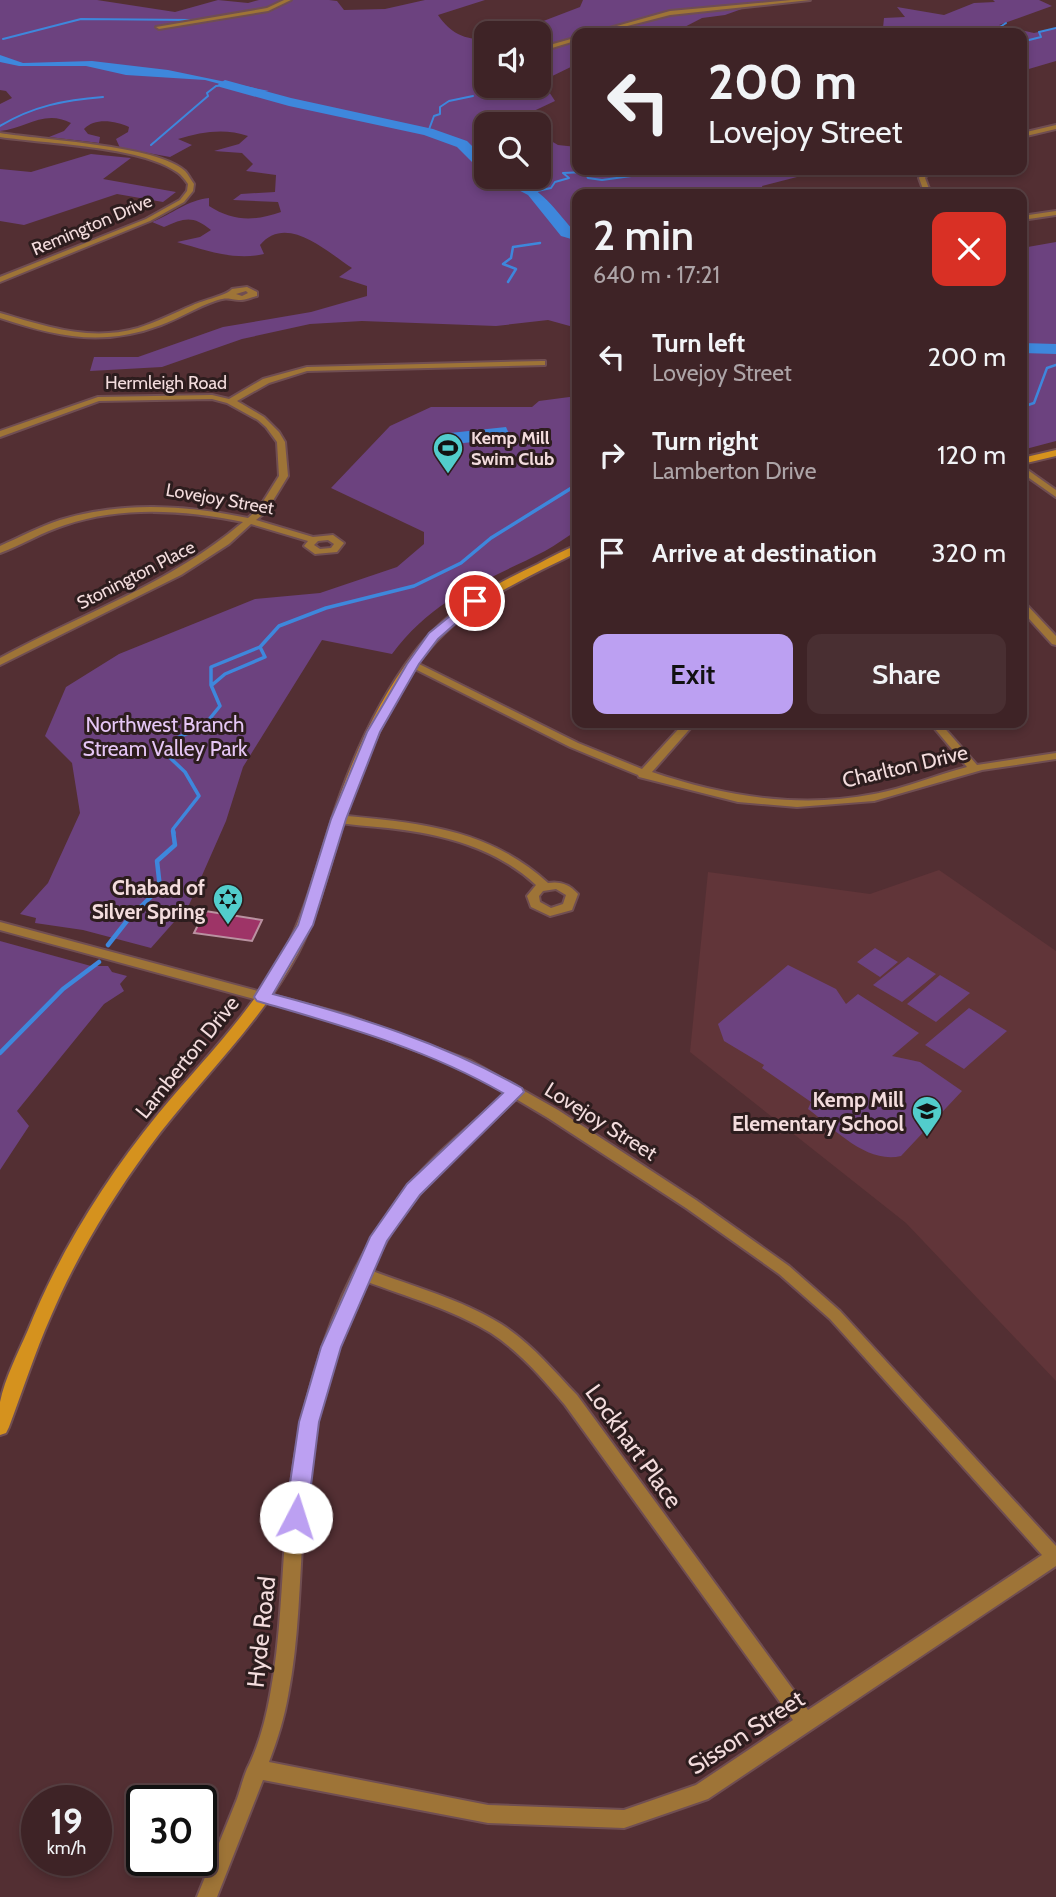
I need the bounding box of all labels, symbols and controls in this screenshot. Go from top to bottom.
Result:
map controls [474,21,551,189]
button: sound [474,21,551,98]
text: 200 m [708,52,857,111]
icon: left [593,56,684,147]
button: search [474,112,551,189]
text: Lovejoy Street [708,112,903,151]
street label: Remington Drive [28,190,156,260]
text: 2 min [593,209,694,261]
button: close [932,212,1006,286]
text: 640 m · 17:21 [593,261,720,289]
text: Turn left [652,327,745,359]
icon: left [593,338,631,376]
text: 200 m [927,341,1006,373]
text: Lovejoy Street [652,359,792,387]
street label: Hermleigh Road [105,372,227,394]
text: Turn right [652,425,758,457]
place label: Kemp Mill Swim Club [471,427,554,470]
sports icon: Kemp Mill Swim Club [431,431,465,475]
icon: right [593,436,631,474]
text: 120 m [937,439,1006,471]
text: Lamberton Drive [652,457,816,485]
street label: Lovejoy Street [164,479,276,519]
icon: arrive [593,534,631,572]
street label: Stonington Place [73,536,199,614]
text: Arrive at destination [652,537,877,569]
text: 320 m [932,537,1006,569]
pin [445,571,505,631]
icon: arrive [456,582,494,620]
button: Exit [593,634,793,714]
button: Share [807,634,1006,714]
park label: Northwest Branch Stream Valley Park [82,712,248,761]
street label: Charlton Drive [840,739,970,793]
place label: Chabad of Silver Spring [92,875,205,924]
synagogue icon: Chabad of Silver Spring [211,882,245,926]
street label: Lamberton Drive [130,991,244,1123]
street label: Lovejoy Street [540,1077,662,1166]
place label: Kemp Mill Elementary School [732,1087,904,1136]
school or university icon: Kemp Mill Elementary School [910,1094,944,1138]
street label: Lockhart Place [579,1378,689,1514]
position arrow [259,1480,333,1554]
street label: Hyde Road [241,1575,281,1689]
street label: Sisson Street [683,1684,809,1780]
speed limit sign: 30 [126,1785,217,1876]
text: 19 [50,1800,83,1843]
text: km/h [47,1837,86,1859]

